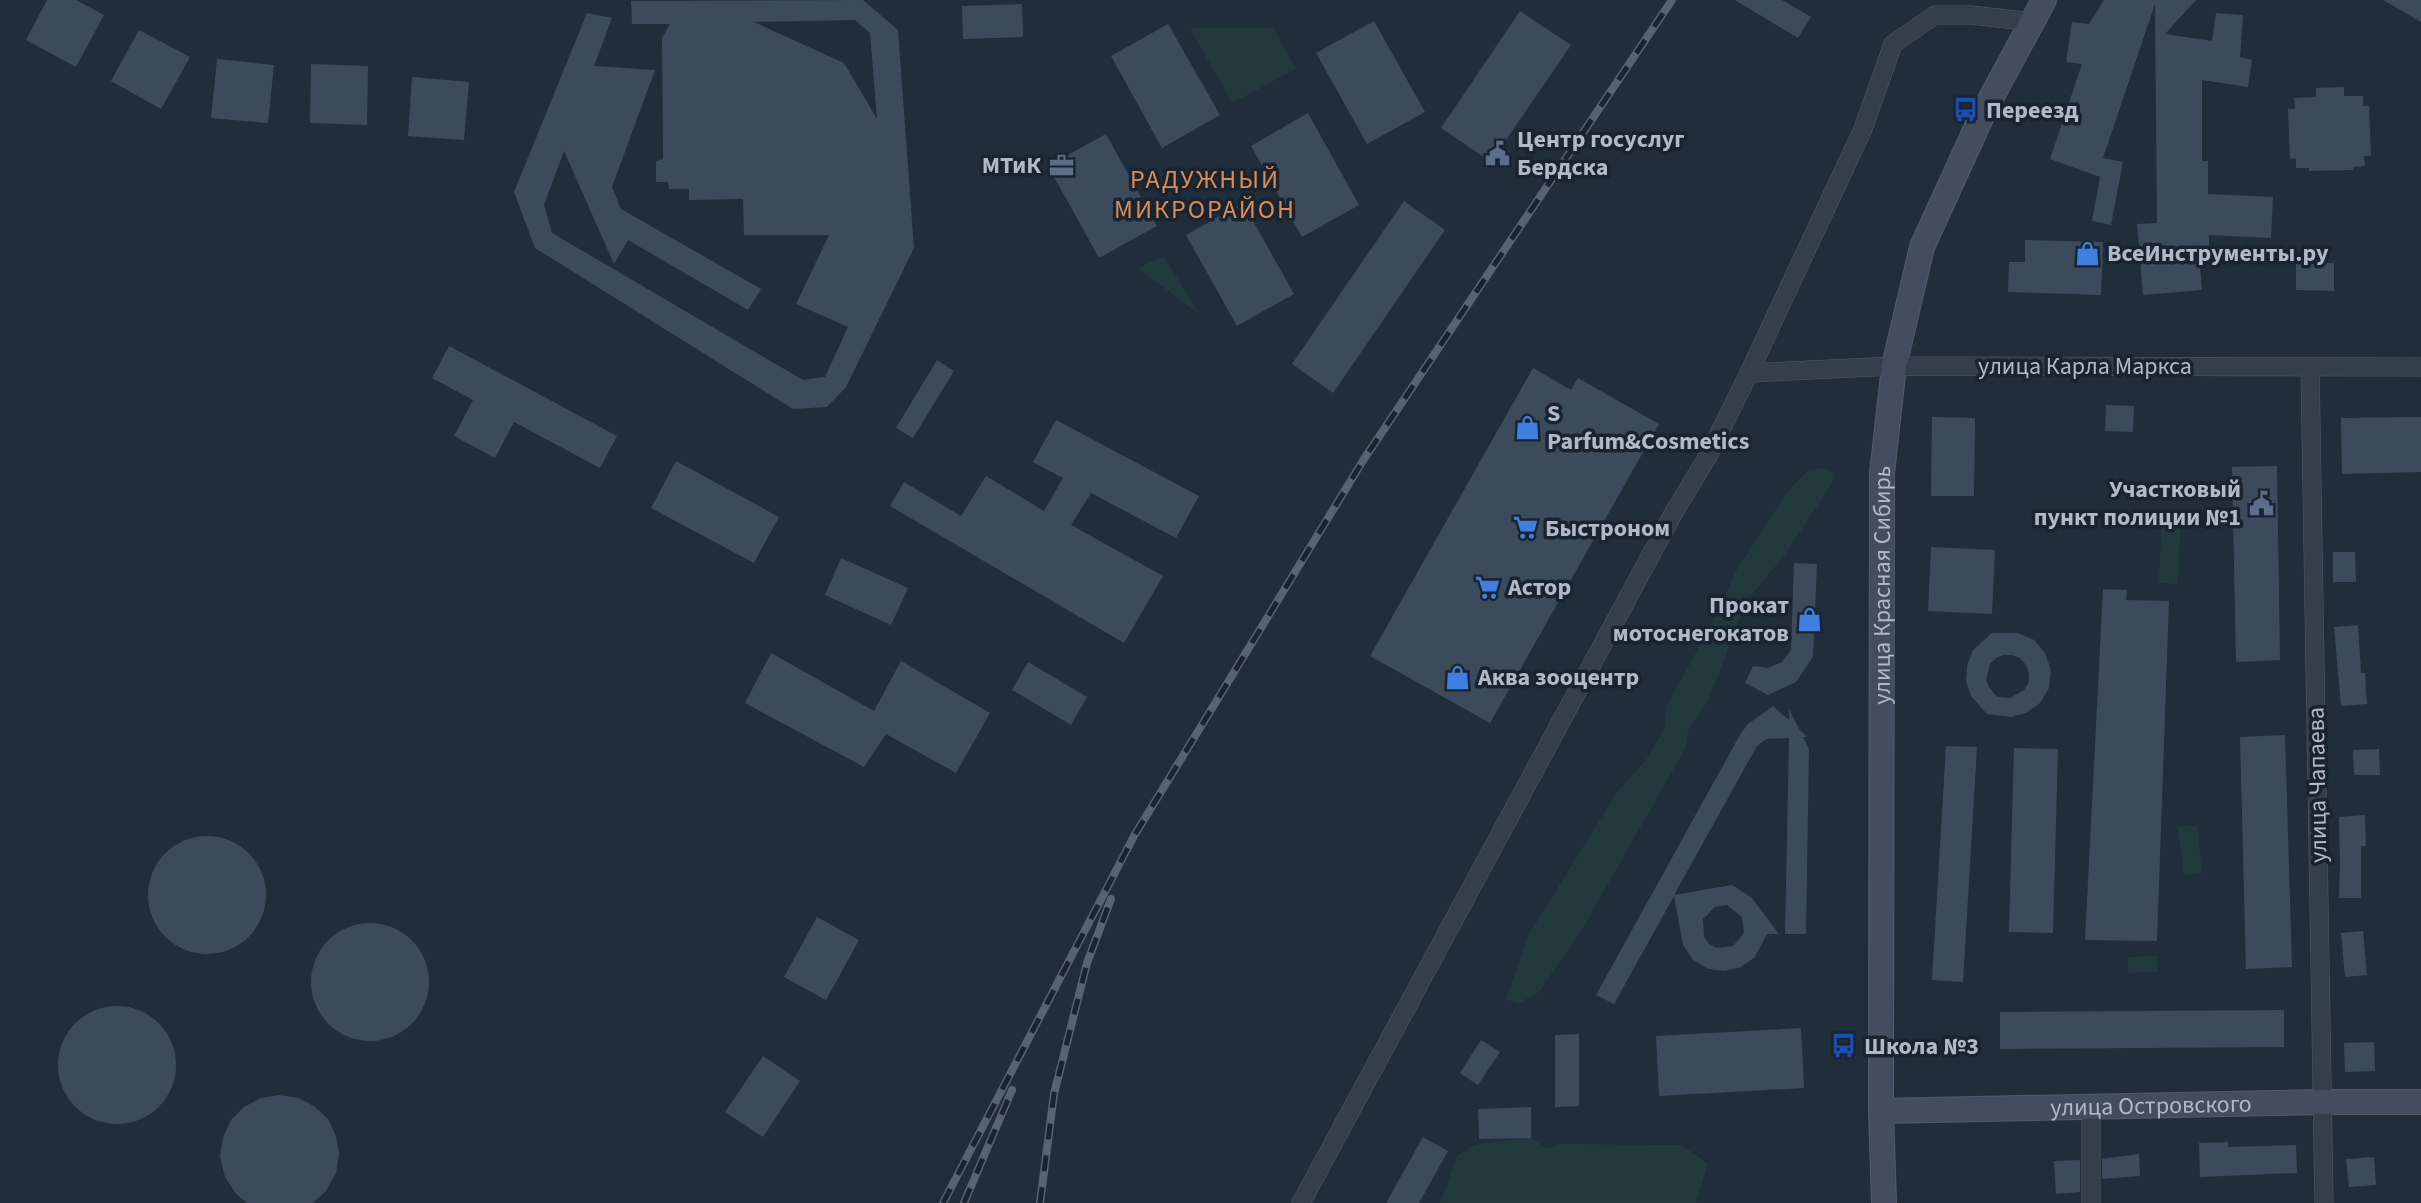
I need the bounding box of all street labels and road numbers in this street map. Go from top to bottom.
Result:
street label: улица Карла Маркса [1978,349,2192,384]
street label: улица Красная Сибирь [1865,463,1901,705]
street label: улица Чапаева [2299,707,2336,863]
street label: улица Островского [2050,1086,2252,1126]

